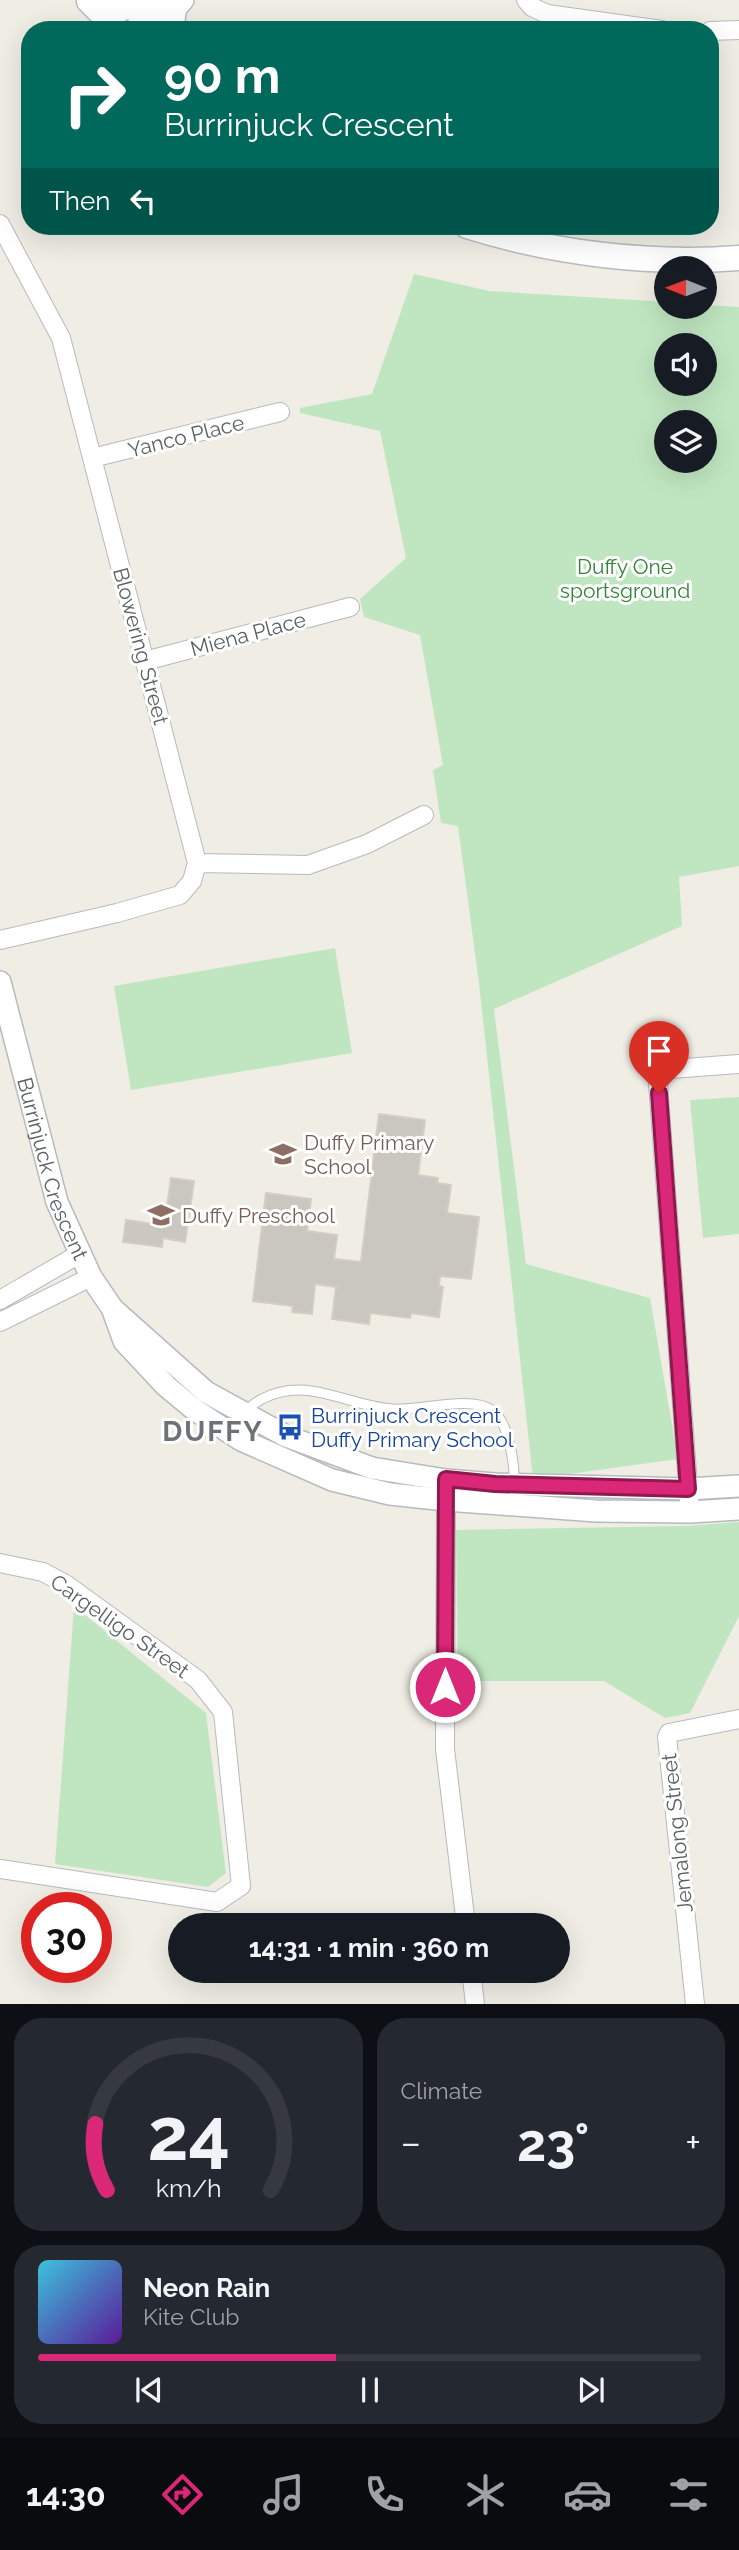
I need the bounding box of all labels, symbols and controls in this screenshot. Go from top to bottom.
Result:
text: 90 m [164,47,280,104]
icon: right [49,49,140,140]
text: Burrinjuck Crescent [164,106,454,143]
icon: left [124,182,162,220]
text: Then [49,186,110,216]
north arrow [654,256,718,318]
map controls [654,256,717,473]
button: sound [654,333,717,396]
street label: Yanco Place [125,410,247,462]
button: layers [654,410,717,473]
park label: Duffy One sportsground [560,554,690,603]
street label: Blowering Street [108,565,174,727]
street label: Miena Place [188,607,308,661]
pin [629,1021,689,1093]
icon: arrive [640,1032,678,1070]
street label: Burrinjuck Crescent [13,1075,94,1263]
place label: Duffy Primary School [304,1130,434,1179]
school or university icon: Duffy Primary School [268,1139,298,1169]
school or university icon: Duffy Preschool [146,1200,176,1230]
place label: Duffy Preschool [182,1203,335,1228]
place label: Burrinjuck Crescent Duffy Primary School [311,1403,514,1452]
bus stop icon: Burrinjuck Crescent Duffy Primary School [275,1412,305,1442]
district label: DUFFY [162,1415,264,1448]
street label: Cargelligo Street [46,1569,194,1683]
position arrow [408,1650,482,1724]
street label: Jemalong Street [656,1752,698,1914]
speed limit sign: 30 [21,1892,112,1983]
text: 14:31 · 1 min · 360 m [249,1933,489,1963]
text: Climate [401,2077,482,2104]
text: 24 [147,2093,230,2178]
text: 23° [517,2112,589,2173]
text: − [401,2120,421,2165]
text: + [685,2120,701,2165]
text: km/h [155,2173,221,2203]
text: Neon Rain [143,2273,270,2303]
text: Kite Club [143,2303,240,2330]
icon: previous [130,2371,168,2409]
icon: pause [351,2371,389,2409]
icon: next [572,2371,610,2409]
icon: directions [158,2470,207,2519]
icon: music [259,2470,308,2519]
icon: phone [360,2470,409,2519]
icon: climate [461,2470,510,2519]
icon: car [563,2470,612,2519]
icon: filters [664,2470,713,2519]
text: 14:30 [26,2476,106,2513]

